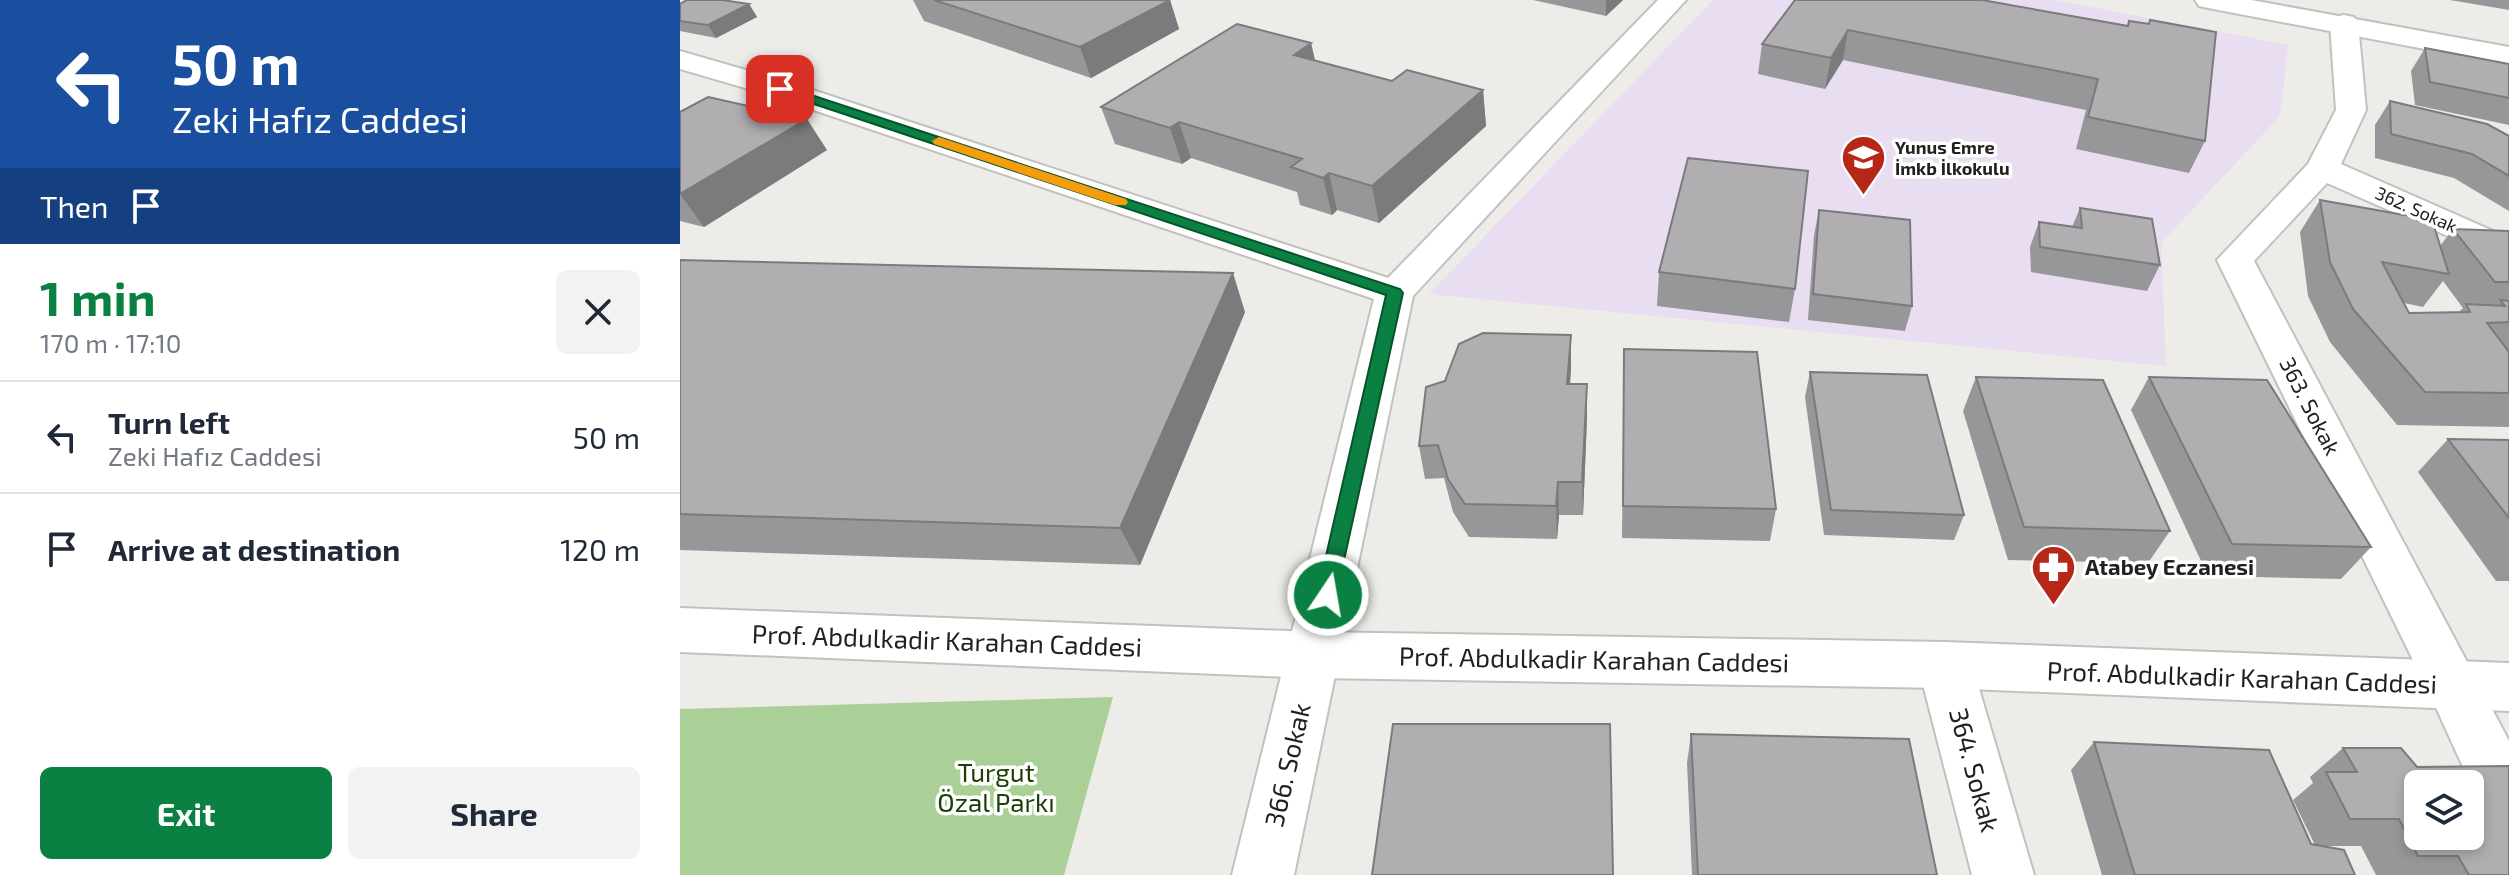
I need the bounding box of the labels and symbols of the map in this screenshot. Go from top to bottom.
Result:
pin [746,55,814,123]
school or university icon: Yunus Emre İmkb İlkokulu [1840,134,1888,197]
place label: Yunus Emre İmkb İlkokulu [1895,136,2010,179]
street label: 362. Sokak [2372,181,2461,237]
street label: 363. Sokak [2275,352,2347,459]
pharmacy icon: Atabey Eczanesi [2030,543,2078,606]
position arrow [1286,553,1370,637]
place label: Atabey Eczanesi [2085,553,2254,580]
street label: Prof. Abdulkadir Karahan Caddesi [751,617,1143,662]
street label: Prof. Abdulkadir Karahan Caddesi [1399,640,1789,677]
street label: Prof. Abdulkadir Karahan Caddesi [2046,654,2438,699]
street label: 366. Sokak [1257,700,1316,830]
street label: 364. Sokak [1944,704,2007,835]
park label: Turgut Özal Parkı [937,756,1055,817]

